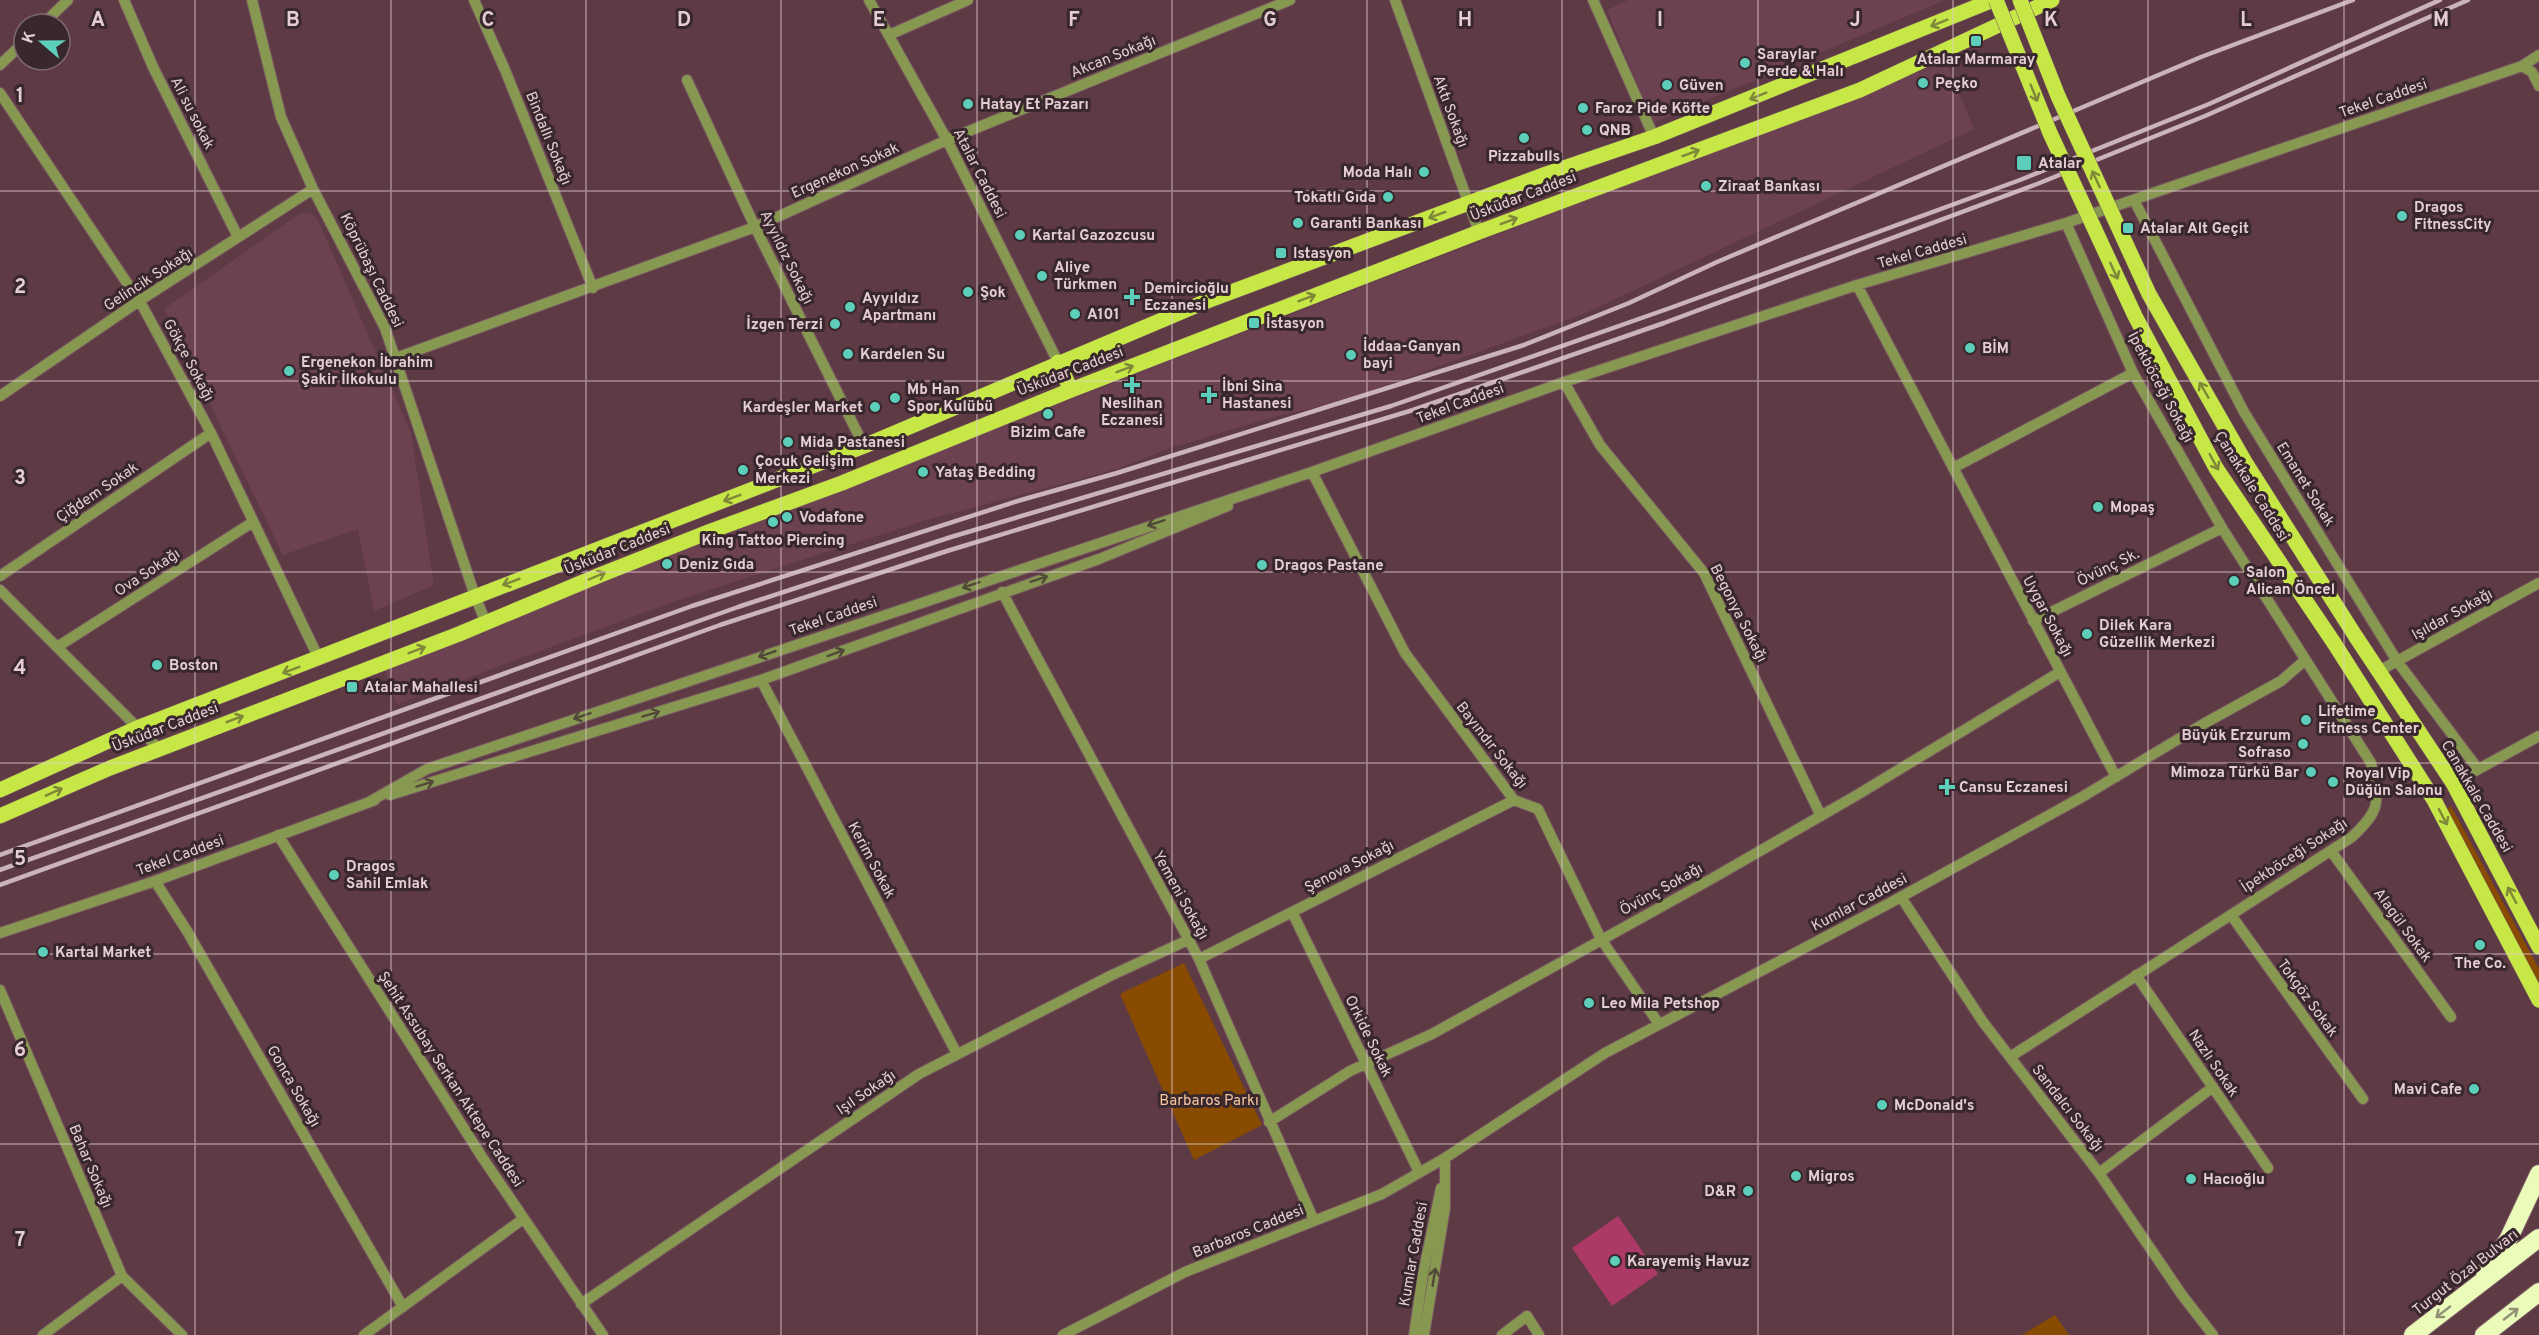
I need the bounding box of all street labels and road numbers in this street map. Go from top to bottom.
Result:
street label: Akcan Sokağı [1068,32,1159,83]
street label: Aktı Sokağı [1428,73,1471,150]
street label: Ali su sokak [165,74,218,153]
street label: Tekel Caddesi [2337,75,2430,123]
street label: Bindallı Sokağı [520,89,575,188]
street label: Atalar Caddesi [948,126,1009,222]
street label: Ergenekon Sokak [789,139,902,204]
street label: Üsküdar Caddesi [1467,167,1580,226]
street label: Ayyıldız Sokağı [755,208,817,308]
street label: Köprübaşı Caddesi [335,210,407,331]
street label: Tekel Caddesi [1876,231,1969,274]
street label: Gelincik Sokağı [101,244,197,316]
street label: Gökçe Sokağı [158,316,217,405]
street label: İpekböceği Sokağı [2122,328,2198,447]
street label: Üsküdar Caddesi [1014,342,1127,401]
street label: Tekel Caddesi [1414,380,1507,429]
street label: Çanakkale Caddesi [2209,428,2292,546]
street label: Emanet Sokak [2271,439,2338,531]
street label: Çiğdem Sokak [53,459,143,528]
street label: Üsküdar Caddesi [561,520,673,580]
street label: Övünç Sk. [2074,544,2143,592]
street label: Ova Sokağı [111,545,184,602]
street label: Begonya Sokağı [1705,561,1771,666]
street label: Uygar Sokağı [2017,573,2076,661]
street label: Işıldar Sokağı [2409,585,2497,645]
street label: Tekel Caddesi [787,593,880,641]
street label: Üsküdar Caddesi [109,698,222,757]
street label: Bayındır Sokağı [1451,699,1531,793]
street label: Canakkale Caddesi [2436,737,2516,856]
street label: İpekböceği Sokağı [2237,814,2352,898]
street label: Kerim Sokak [843,819,899,902]
street label: Tekel Caddesi [134,832,227,881]
street label: Şenova Sokağı [1302,837,1398,898]
street label: Yemeni Sokağı [1148,848,1212,943]
street label: Övünç Sokağı [1617,859,1706,921]
street label: Kumlar Caddesi [1808,870,1911,937]
street label: Alagül Sokak [2369,885,2435,967]
street label: Tokgöz Sokak [2272,956,2341,1042]
street label: Şehit Assubay Serkan Aktepe Caddesi [373,968,527,1191]
street label: Orkide Sokak [1340,992,1396,1081]
street label: Nazlı Sokak [2183,1026,2242,1101]
street label: Gonca Sokağı [262,1043,324,1131]
street label: Sandalcı Sokağı [2027,1061,2107,1157]
street label: Işıl Sokağı [834,1067,900,1120]
street label: Bahar Sokağı [63,1122,116,1211]
street label: Kumlar Caddesi [1396,1200,1433,1308]
street label: Barbaros Caddesi [1190,1201,1307,1263]
street label: Turgut Özal Bulvarı [2409,1225,2523,1320]

